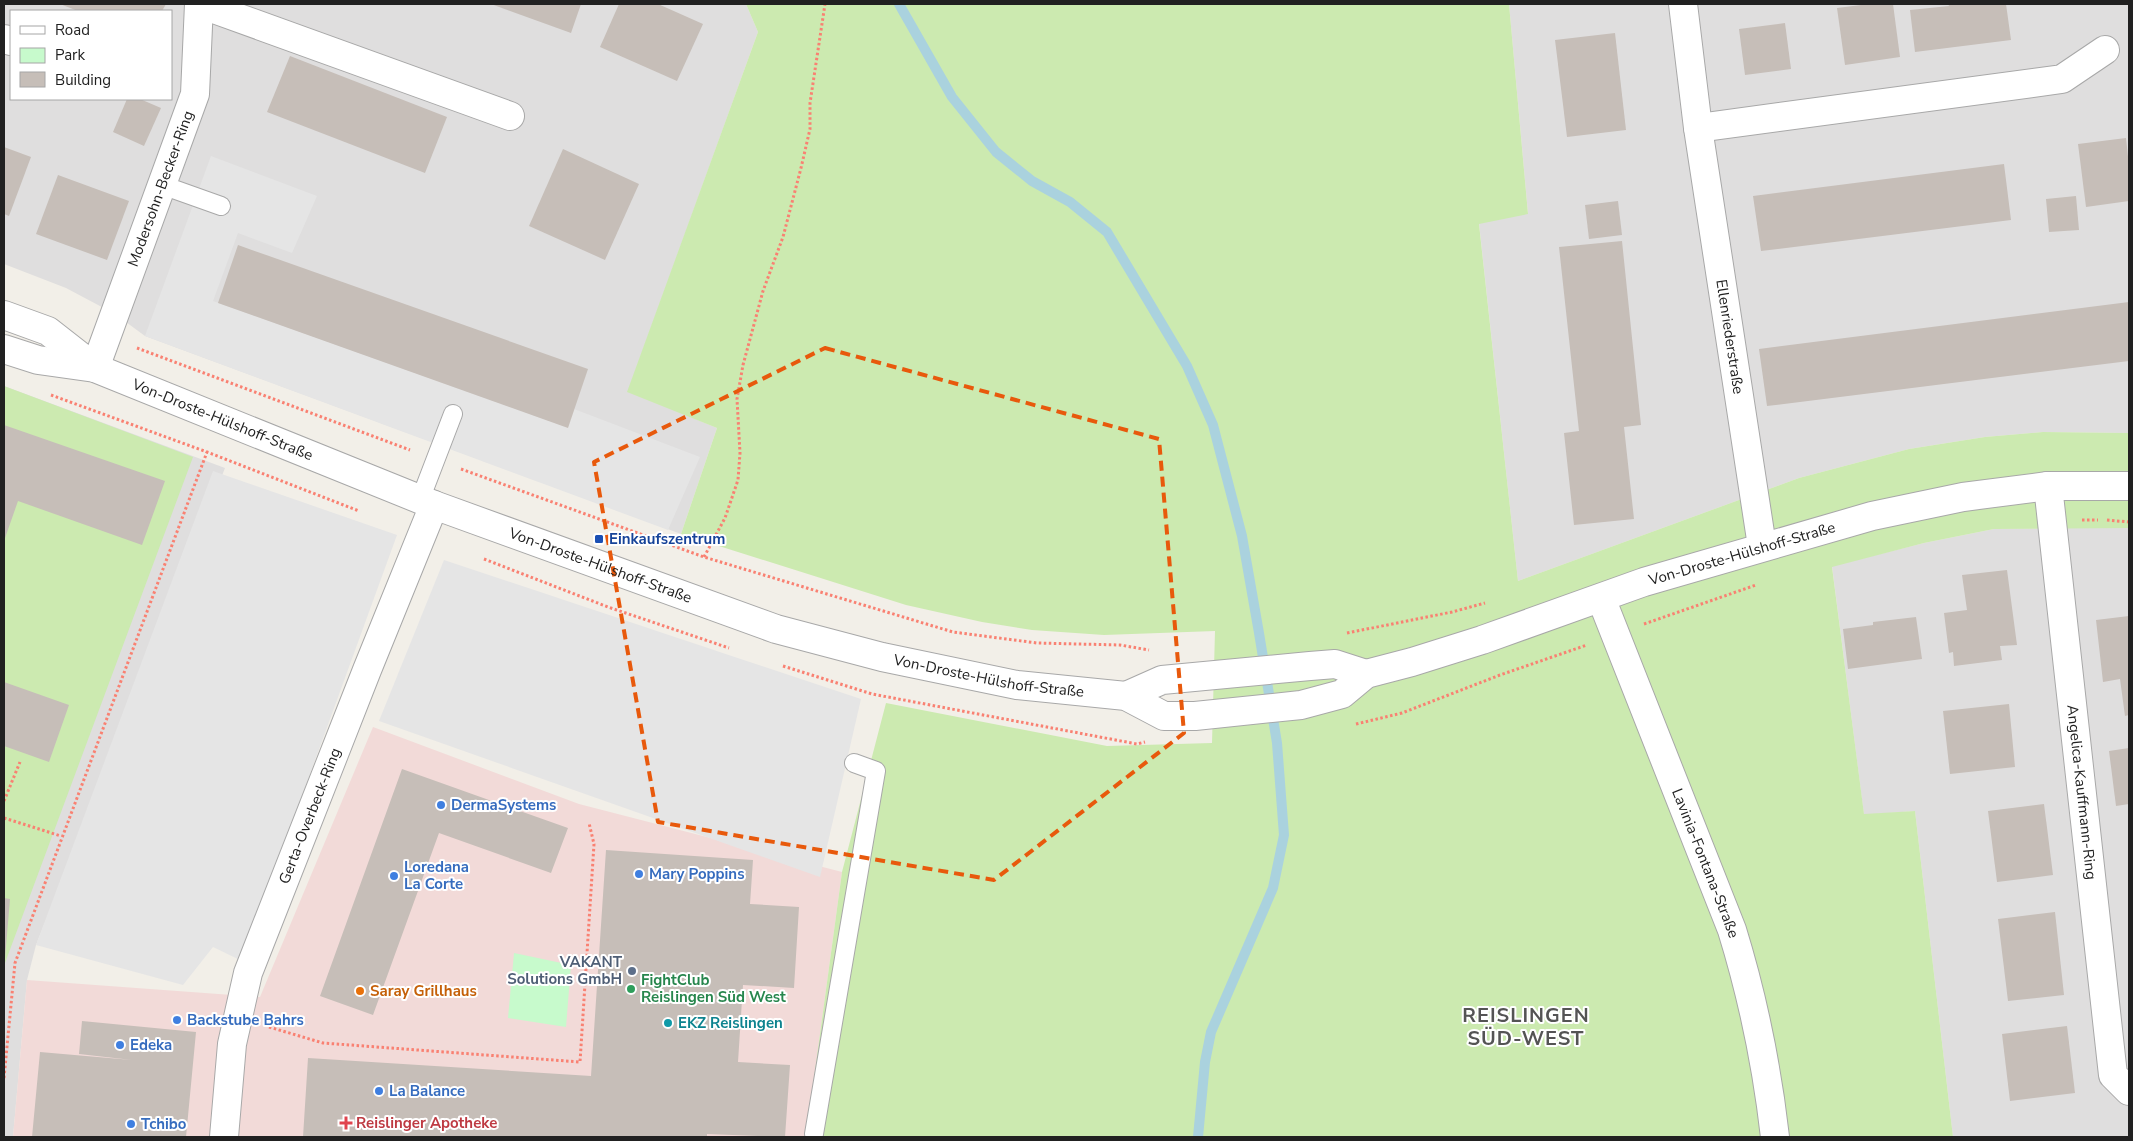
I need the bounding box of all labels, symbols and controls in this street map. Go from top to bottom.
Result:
legend [10,10,172,100]
text: Road [55,20,90,40]
text: Park [55,45,85,65]
text: Building [55,70,111,90]
street label: Modersohn-Becker-Ring [123,108,198,269]
street label: Ellenriederstraße [1711,278,1749,395]
street label: Von-Droste-Hülshoff-Straße [128,374,316,465]
street label: Von-Droste-Hülshoff-Straße [1645,517,1838,590]
street label: Von-Droste-Hülshoff-Straße [505,523,695,608]
place label: Einkaufszentrum [609,529,725,549]
marker: Einkaufszentrum [593,533,605,545]
street label: Von-Droste-Hülshoff-Straße [891,649,1085,702]
street label: Angelica-Kauffmann-Ring [2062,704,2101,881]
street label: Gerta-Overbeck-Ring [274,745,345,887]
street label: Lavinia-Fontana-Straße [1667,785,1744,940]
place label: DermaSystems [451,795,556,815]
marker: DermaSystems [435,799,447,811]
place label: Loredana La Corte [404,857,469,894]
place label: Mary Poppins [649,864,744,884]
marker: Mary Poppins [633,868,645,880]
marker: Loredana La Corte [388,870,400,882]
place label: VAKANT Solutions GmbH [507,952,623,989]
marker: VAKANT Solutions GmbH [626,965,638,977]
place label: FightClub Reislingen Süd West [641,970,786,1007]
place label: Saray Grillhaus [370,981,477,1001]
marker: FightClub Reislingen Süd West [625,983,637,995]
marker: Saray Grillhaus [354,985,366,997]
district label: REISLINGEN SÜD-WEST [1462,1002,1590,1052]
place label: Backstube Bahrs [187,1010,304,1030]
place label: EKZ Reislingen [678,1013,783,1033]
marker: Backstube Bahrs [171,1014,183,1026]
marker: EKZ Reislingen [662,1017,674,1029]
place label: Edeka [130,1035,172,1055]
marker: Edeka [114,1039,126,1051]
place label: La Balance [389,1081,465,1101]
marker: La Balance [373,1085,385,1097]
place label: Reislinger Apotheke [356,1113,497,1133]
place label: Tchibo [141,1114,187,1134]
marker: Reislinger Apotheke [340,1117,352,1129]
marker: Tchibo [125,1118,137,1130]

